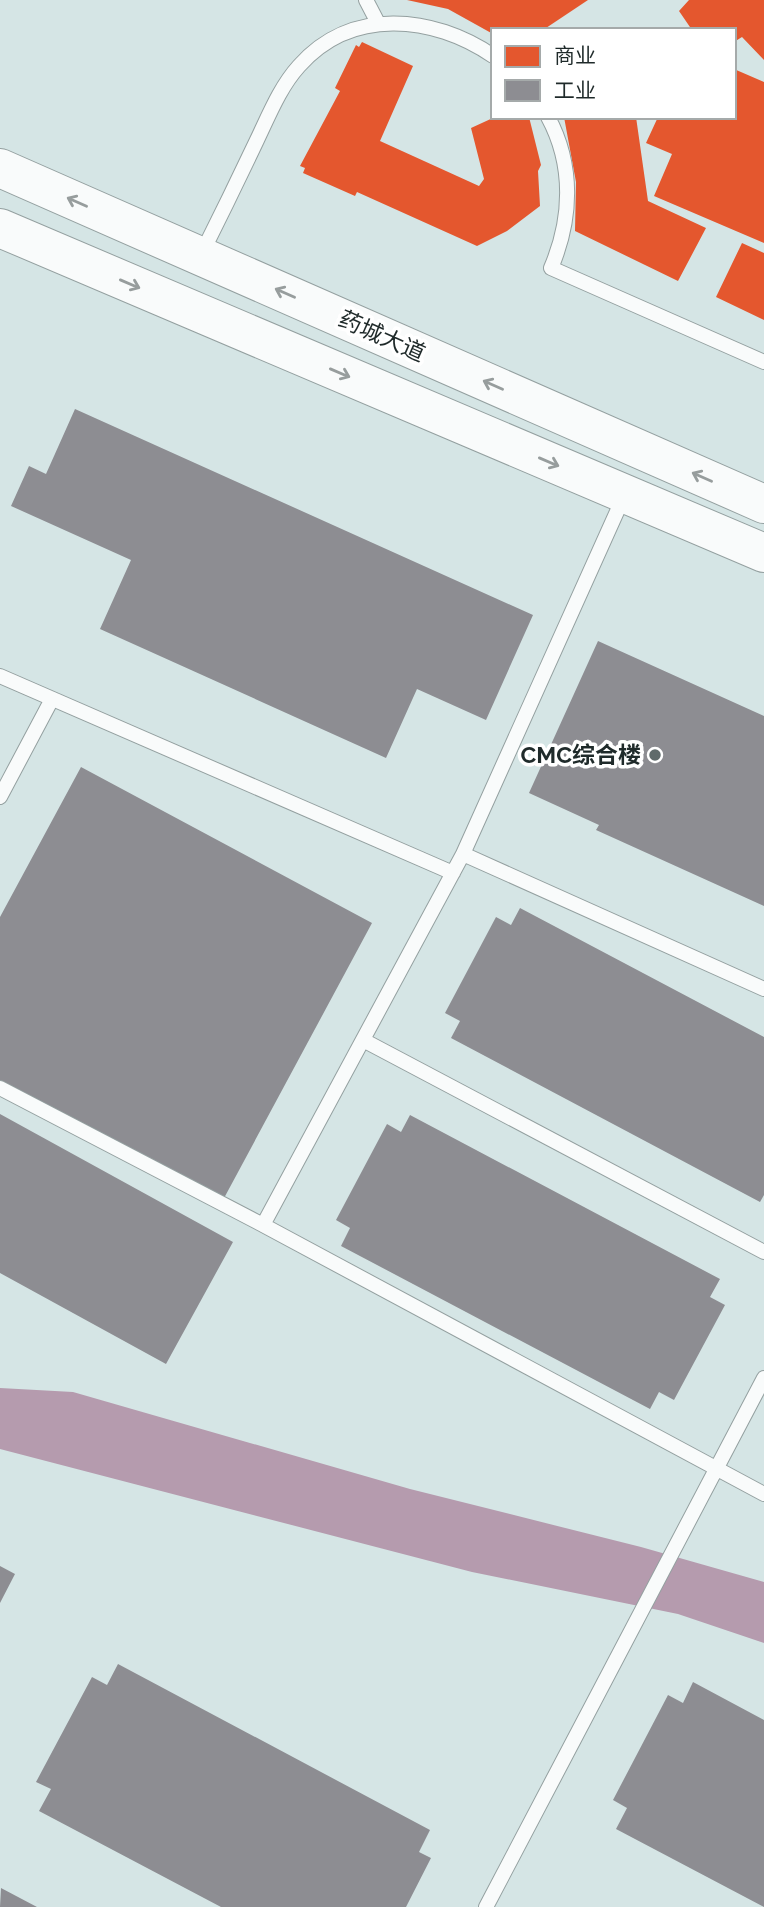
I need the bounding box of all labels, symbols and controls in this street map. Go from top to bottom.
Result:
legend [491,28,736,119]
text: 商业 [554,43,596,68]
text: 工业 [554,78,596,103]
one-way arrow [67,195,88,208]
one-way arrow [119,278,141,291]
one-way arrow [275,286,296,299]
street label: 药城大道 [335,305,430,367]
one-way arrow [328,367,350,380]
one-way arrow [483,378,505,391]
one-way arrow [538,456,559,469]
one-way arrow [691,470,713,483]
place label: CMC综合楼 [521,741,641,768]
marker: CMC综合楼 [647,747,663,763]

